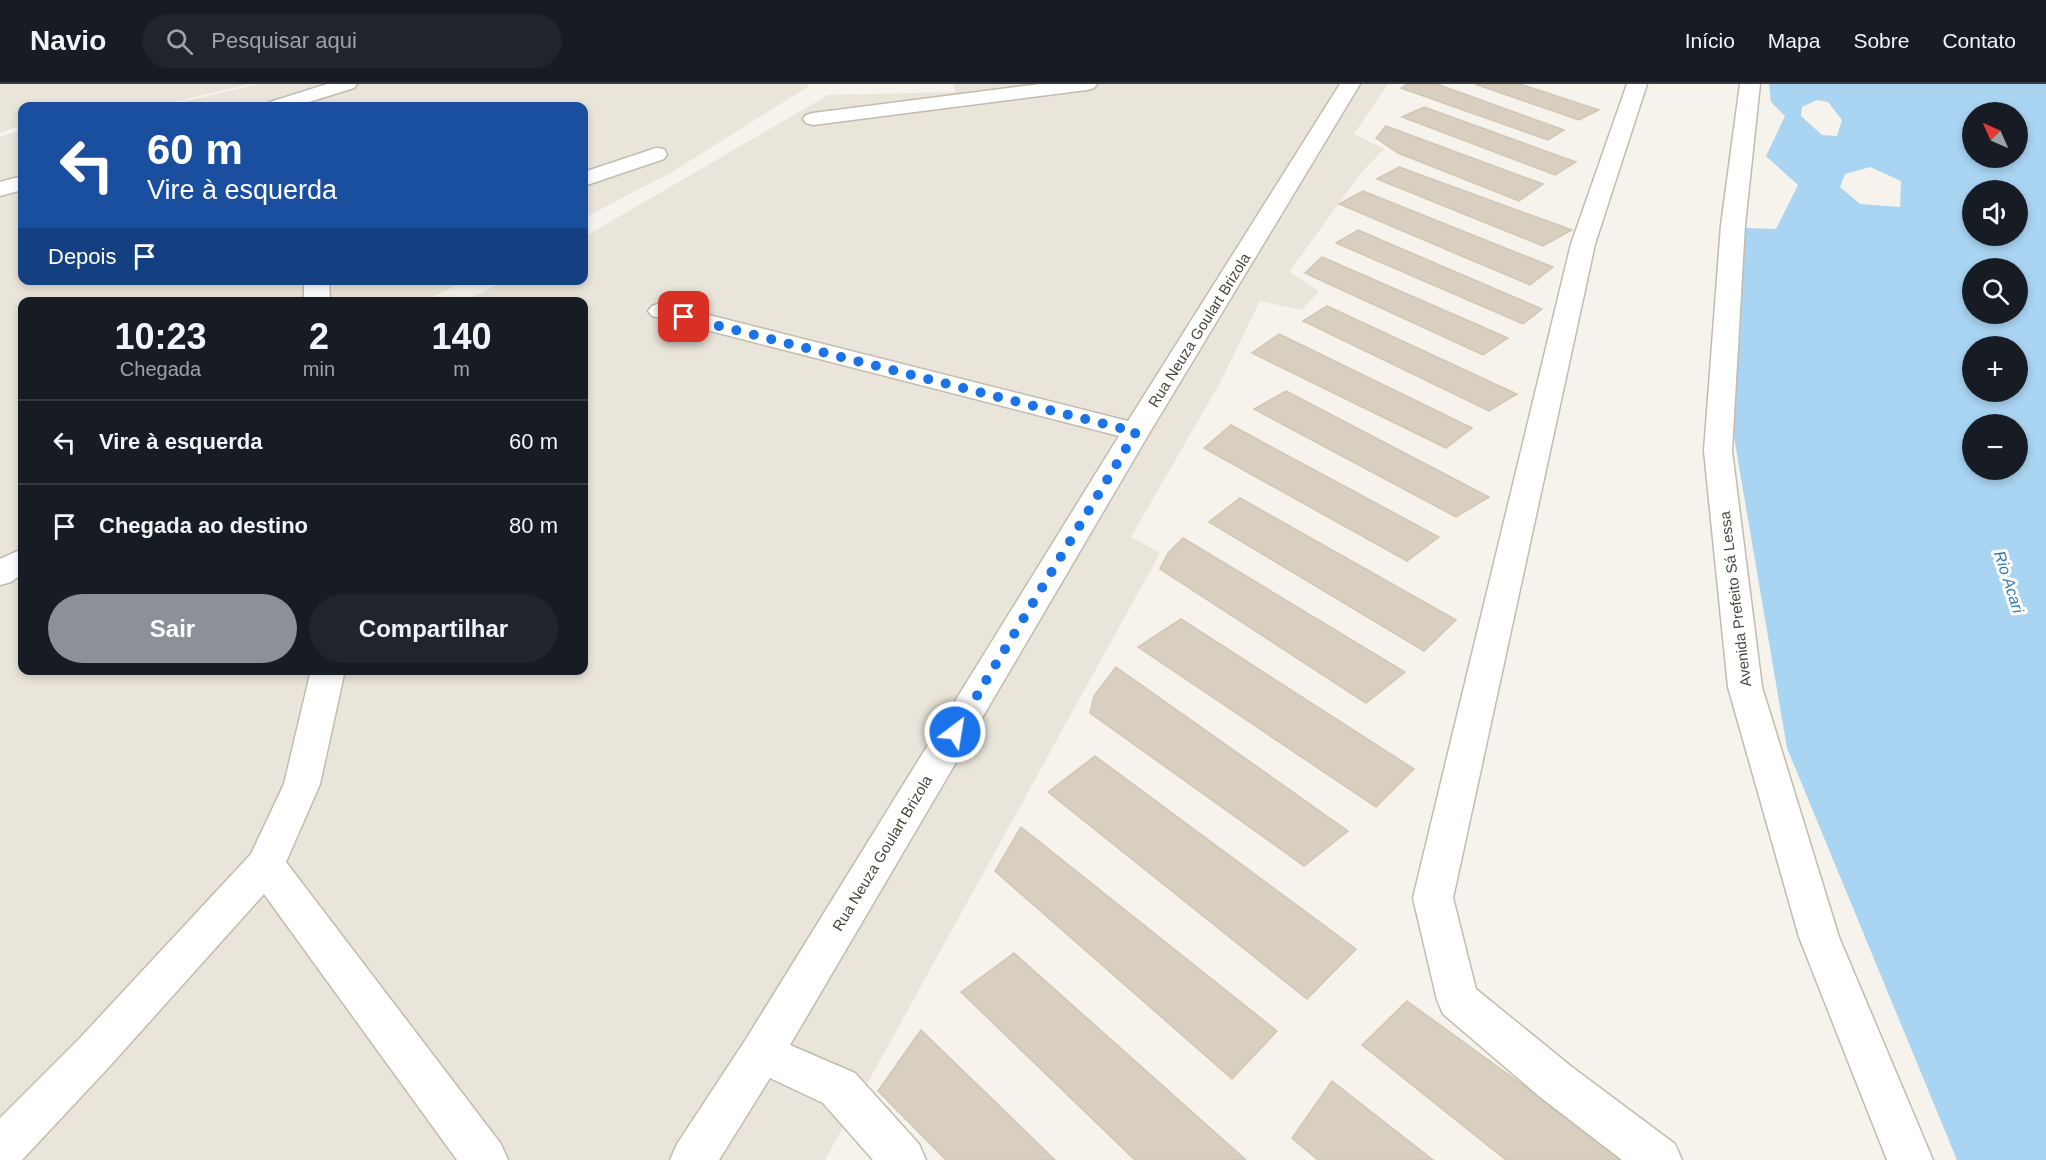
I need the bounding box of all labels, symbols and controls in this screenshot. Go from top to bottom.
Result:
search box [142,14,562,68]
text: Navio [30,25,106,56]
icon: search [163,25,196,58]
text: Pesquisar aqui [211,28,357,53]
text: Início [1685,29,1735,52]
text: Mapa [1768,29,1820,52]
text: Sobre [1853,29,1909,52]
text: Contato [1942,29,2016,52]
north arrow [1962,102,2028,168]
map controls [1962,102,2028,480]
icon: left [48,126,126,204]
text: 60 m [147,126,243,173]
text: Vire à esquerda [147,175,337,205]
button: sound [1962,180,2028,246]
icon: arrive [128,240,161,273]
text: Depois [48,244,116,269]
street label: Rua Neuza Goulart Brizola [1145,249,1254,410]
button: search [1962,258,2028,324]
pin [658,291,709,342]
icon: arrive [667,300,700,333]
text: 10:23 [114,316,206,357]
text: 2 [309,316,329,357]
text: 140 [431,316,492,357]
button: + [1962,336,2028,402]
text: Chegada [120,358,201,380]
text: min [303,358,335,380]
text: m [453,358,470,380]
button: − [1962,414,2028,480]
icon: left [48,426,81,459]
text: Vire à esquerda [99,429,262,454]
text: 60 m [509,429,558,454]
icon: arrive [48,510,81,543]
street label: Avenida Prefeito Sá Lessa [1716,510,1754,688]
text: Chegada ao destino [99,513,308,538]
text: 80 m [509,513,558,538]
water label: Rio Acari [1991,549,2027,616]
button: Sair [48,594,297,663]
button: Compartilhar [309,594,558,663]
position arrow [923,700,987,764]
street label: Rua Neuza Goulart Brizola [829,772,936,934]

